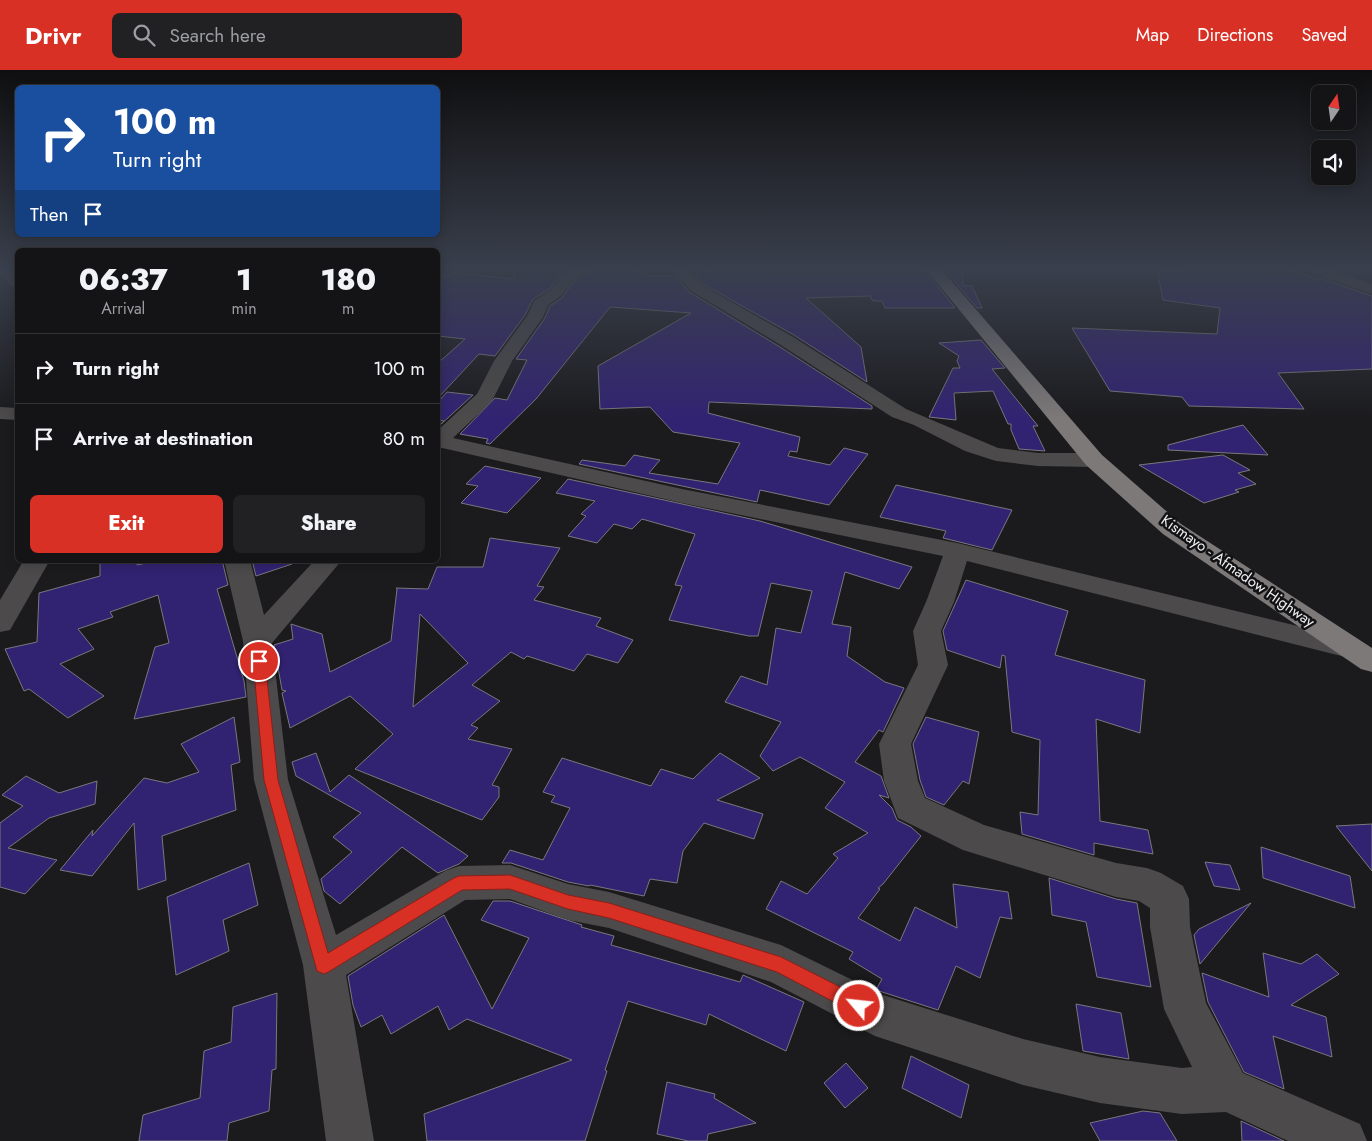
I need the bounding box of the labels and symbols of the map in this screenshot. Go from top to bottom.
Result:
north arrow [1311,85,1356,130]
street label: Kismayo - Afmadow Highway [1157,509,1320,633]
pin [238,640,280,682]
position arrow [832,979,884,1031]

